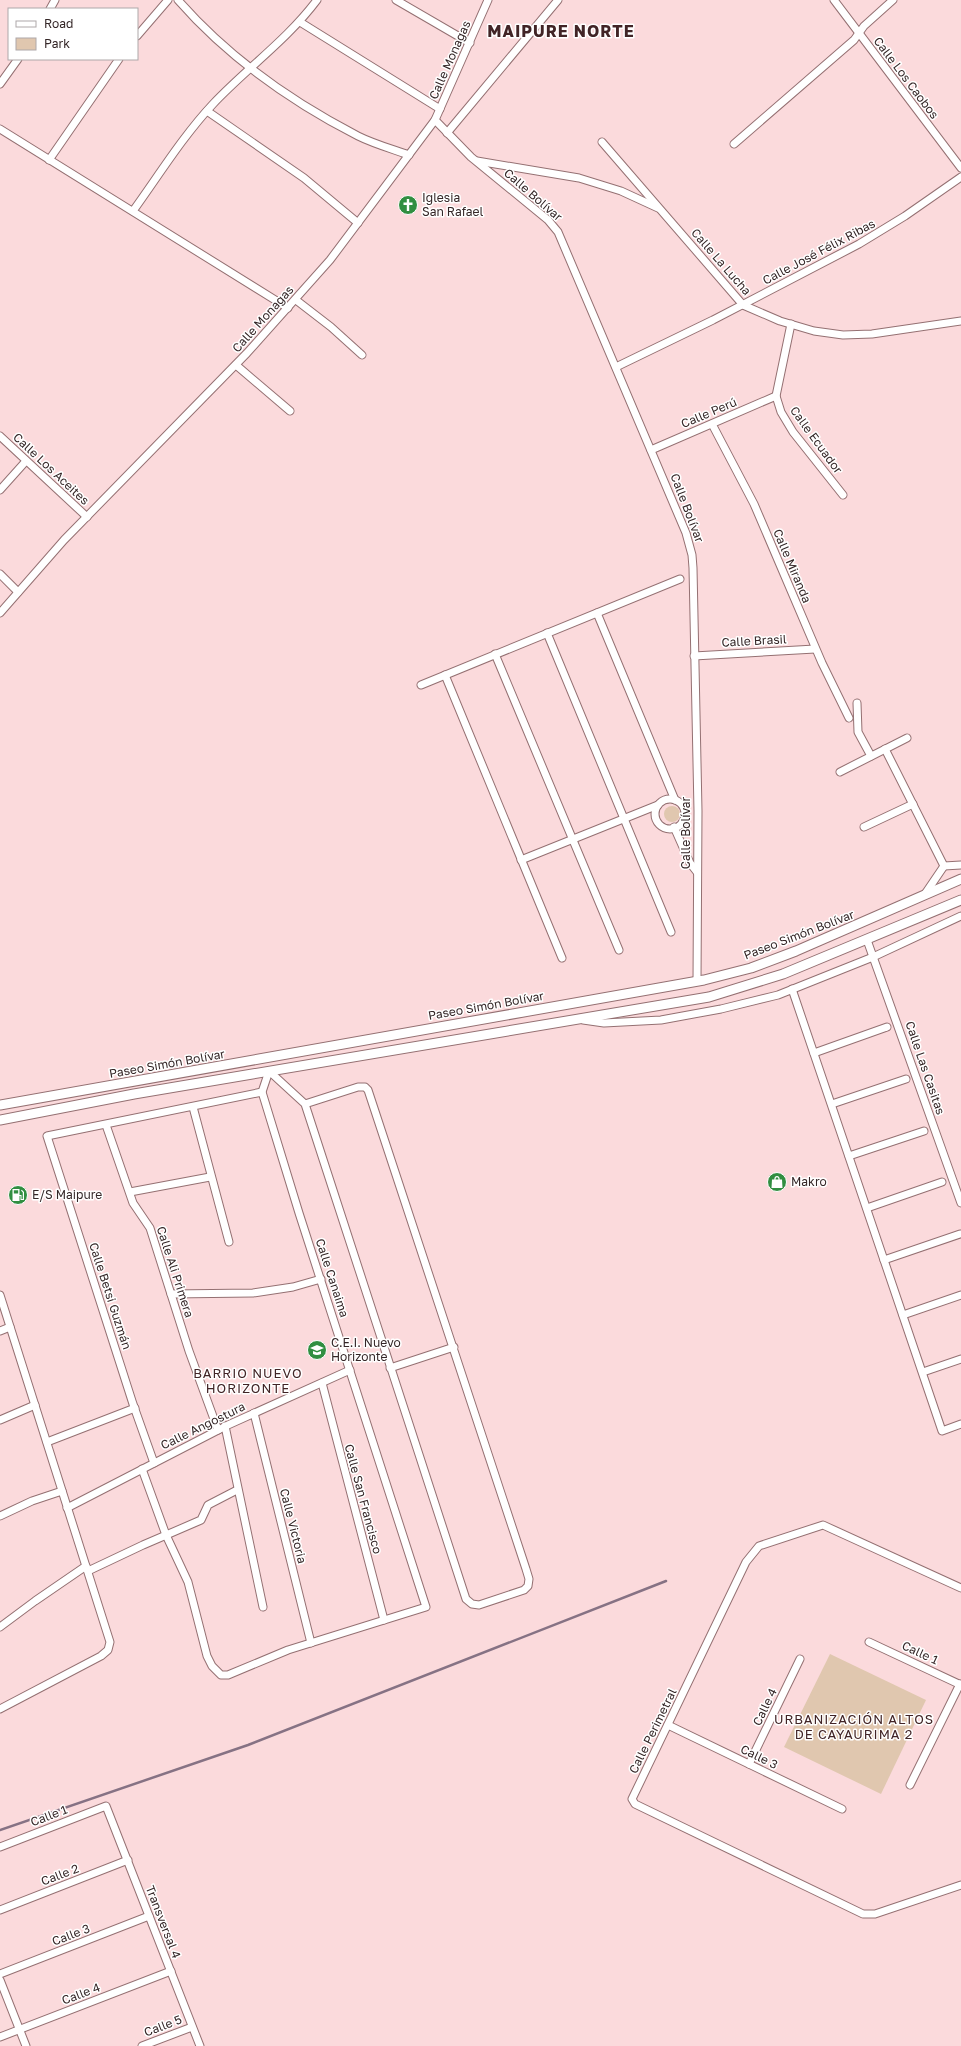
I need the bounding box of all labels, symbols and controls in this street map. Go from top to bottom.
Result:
legend [8,8,138,60]
text: Road [44,16,73,31]
street label: Calle Monagas [425,18,474,102]
district label: MAIPURE NORTE [487,21,635,41]
street label: Calle Los Caobos [871,34,942,122]
text: Park [44,36,70,51]
street label: Calle Bolívar [501,165,566,224]
place label: Iglesia San Rafael [422,190,484,219]
church icon: Iglesia San Rafael [397,194,419,216]
street label: Calle José Félix Ribas [760,216,878,288]
street label: Calle La Lucha [688,225,755,298]
street label: Calle Monagas [229,282,297,355]
street label: Calle Perú [679,394,739,431]
street label: Calle Ecuador [787,403,846,477]
street label: Calle Los Aceites [10,430,92,508]
street label: Calle Bolívar [667,471,708,545]
street label: Calle Miranda [770,527,815,605]
street label: Calle Brasil [721,631,787,650]
street label: Calle Bolívar [678,796,693,869]
street label: Paseo Simón Bolívar [741,906,857,963]
street label: Paseo Simón Bolívar [427,988,545,1023]
street label: Calle Las Casitas [902,1019,949,1117]
street label: Paseo Simón Bolívar [108,1046,226,1081]
shop icon: Makro [766,1171,788,1193]
place label: Makro [791,1174,827,1189]
fuel station icon: E/S Maipure [7,1184,29,1206]
place label: E/S Maipure [32,1187,102,1202]
street label: Calle Ali Primera [154,1224,197,1319]
street label: Calle Canaima [313,1236,352,1319]
street label: Calle Betsi Guzmán [86,1241,135,1351]
place label: C.E.I. Nuevo Horizonte [331,1335,401,1364]
school or university icon: C.E.I. Nuevo Horizonte [306,1339,328,1361]
district label: BARRIO NUEVO HORIZONTE [193,1365,303,1396]
street label: Calle Angostura [158,1399,248,1453]
street label: Calle San Francisco [342,1442,385,1555]
street label: Calle Victoria [277,1487,310,1565]
street label: Calle 1 [900,1638,941,1668]
street label: Calle Perimetral [626,1686,680,1776]
street label: Calle 4 [749,1686,780,1728]
district label: URBANIZACIÓN ALTOS DE CAYAURIMA 2 [774,1711,934,1742]
street label: Calle 3 [738,1741,780,1772]
street label: Calle 1 [28,1802,70,1829]
street label: Calle 2 [39,1860,81,1889]
street label: Transversal 4 [143,1883,184,1960]
street label: Calle 3 [50,1920,92,1949]
street label: Calle 4 [60,1979,102,2008]
street label: Calle 5 [142,2011,184,2040]

